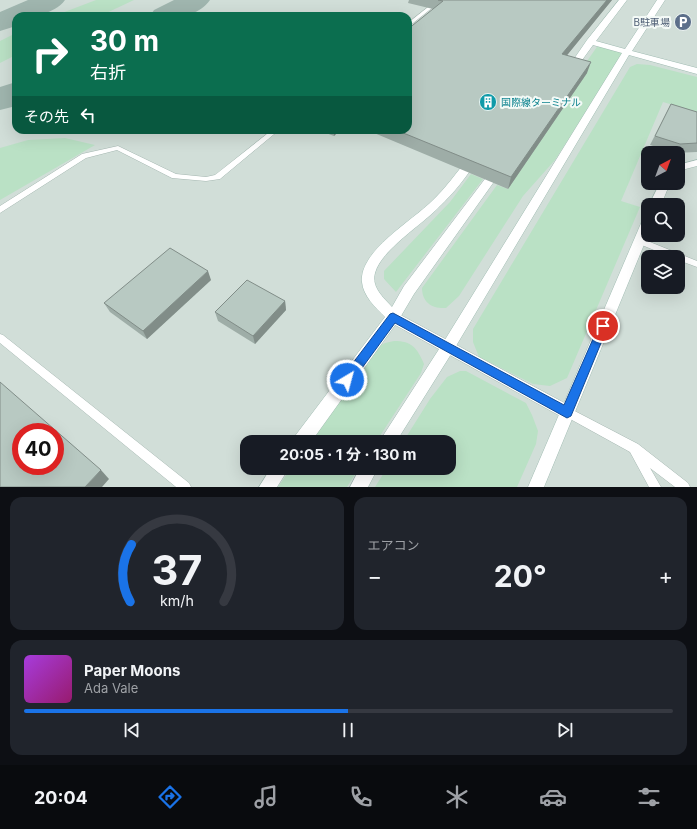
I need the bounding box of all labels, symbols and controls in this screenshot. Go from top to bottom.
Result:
parking icon: B駐車場 [673,12,693,32]
place label: B駐車場 [633,16,670,28]
text: 30 m [90,24,159,58]
icon: right [24,28,76,80]
text: 右折 [90,62,126,83]
building icon: 国際線ターミナル [478,92,498,112]
place label: 国際線ターミナル [501,96,581,108]
icon: left [77,104,99,126]
text: その先 [24,107,69,126]
north arrow [641,146,685,190]
map controls [641,146,685,294]
button: search [641,198,685,242]
button: layers [641,250,685,294]
pin [586,309,620,343]
icon: arrive [592,315,614,337]
position arrow [326,359,368,401]
speed limit sign: 40 [12,423,64,475]
text: 20:05 · 1 分 · 130 m [279,445,417,464]
text: エアコン [368,537,420,553]
text: 37 [151,544,202,594]
text: 20° [494,558,547,594]
text: − [368,563,382,589]
text: + [658,563,673,589]
text: km/h [160,591,194,608]
text: Paper Moons [84,661,180,680]
text: Ada Vale [84,680,138,696]
icon: previous [121,719,143,741]
icon: pause [337,719,359,741]
icon: next [554,719,576,741]
icon: directions [156,783,184,811]
icon: music [252,783,280,811]
icon: phone [347,783,375,811]
icon: climate [443,783,471,811]
icon: car [539,783,567,811]
icon: filters [635,783,663,811]
text: 20:04 [34,787,88,808]

